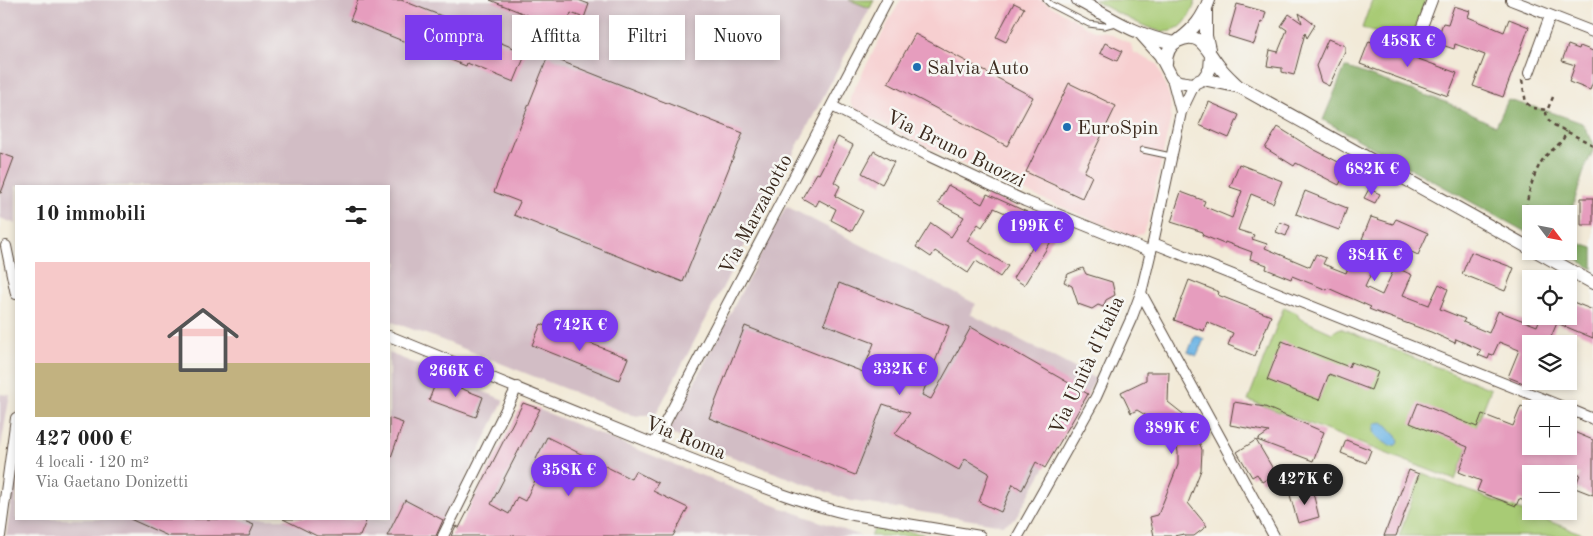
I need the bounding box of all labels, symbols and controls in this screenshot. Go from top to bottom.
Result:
chip: Compra [405,15,502,60]
chip: Affitta [512,15,599,60]
chip: Filtri [609,15,685,60]
chip: Nuovo [695,15,780,60]
pin: 458K € [1367,26,1449,68]
text: 458K € [1381,34,1435,50]
place label: Salvia Auto [927,59,1029,79]
marker: Salvia Auto [911,61,923,73]
street label: Via Bruno Buozzi [883,108,1028,192]
place label: EuroSpin [1077,119,1159,139]
marker: EuroSpin [1061,121,1073,133]
street label: Via Marzabotto [717,152,797,278]
pin: 682K € [1331,154,1413,196]
text: 682K € [1345,162,1399,178]
icon: filters [342,201,370,229]
text: 10 immobili [35,204,146,225]
north arrow [1522,205,1578,260]
map controls [1522,205,1577,520]
pin: 199K € [995,210,1077,253]
text: 199K € [1009,219,1063,235]
pin: 384K € [1334,240,1416,282]
text: 384K € [1348,248,1402,264]
button: locate [1522,270,1577,325]
street label: Via Unità d'Italia [1047,293,1129,438]
icon: home [158,295,248,385]
pin: 742K € [539,310,621,352]
text: 742K € [553,318,607,334]
button: layers [1522,335,1577,390]
pin: 332K € [859,354,941,396]
pin: 266K € [415,356,497,398]
text: 332K € [873,362,927,378]
text: 266K € [429,364,483,380]
button: + [1522,400,1577,455]
pin: 389K € [1131,412,1213,455]
street label: Via Roma [642,414,729,464]
text: 389K € [1145,421,1199,437]
text: 427 000 € [35,429,132,450]
pin: 358K € [528,454,610,497]
text: 4 locali · 120 m² [35,455,149,471]
text: 358K € [542,463,596,479]
pin: 427K € [1264,464,1346,506]
button: − [1522,465,1577,520]
text: 427K € [1278,472,1332,488]
text: Via Gaetano Donizetti [35,475,188,491]

